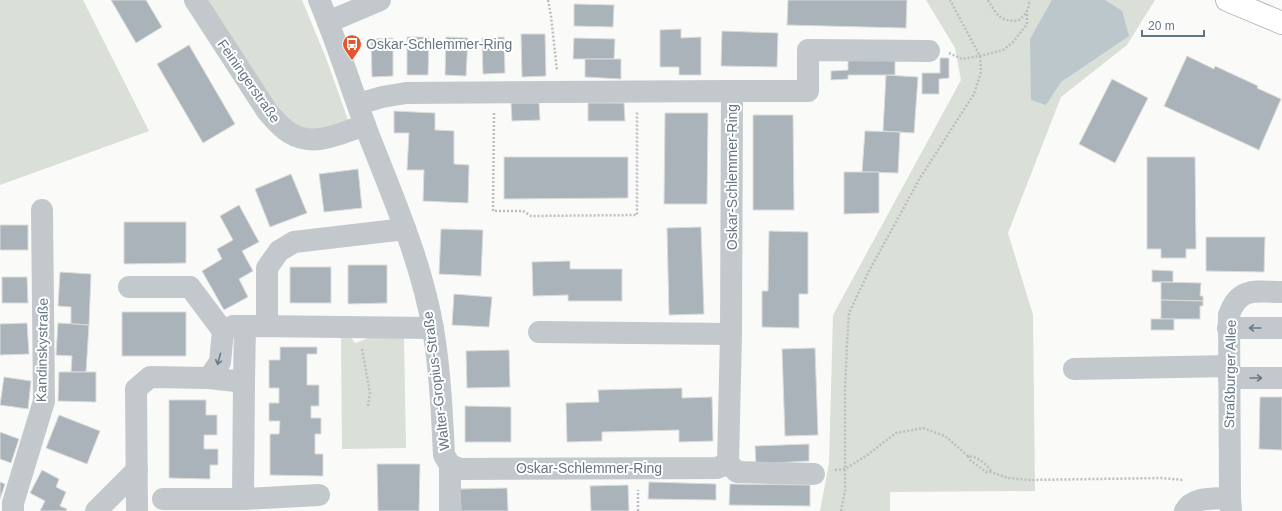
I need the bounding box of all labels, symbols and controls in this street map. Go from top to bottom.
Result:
scale bar [1142,12,1204,38]
text: 20 m [1148,19,1175,33]
bus stop icon: Oskar-Schlemmer-Ring [341,33,363,61]
street label: Feiningerstraße [214,36,284,126]
place label: Oskar-Schlemmer-Ring [366,36,512,52]
street label: Oskar-Schlemmer-Ring [724,104,740,250]
street label: Kandinskystraße [33,298,51,402]
street label: Walter-Gropius-Straße [419,310,452,452]
street label: Straßburger Allee [1221,319,1239,429]
one-way arrow [1249,324,1262,332]
one-way arrow [215,353,222,366]
one-way arrow [1249,374,1262,382]
street label: Oskar-Schlemmer-Ring [516,460,662,476]

